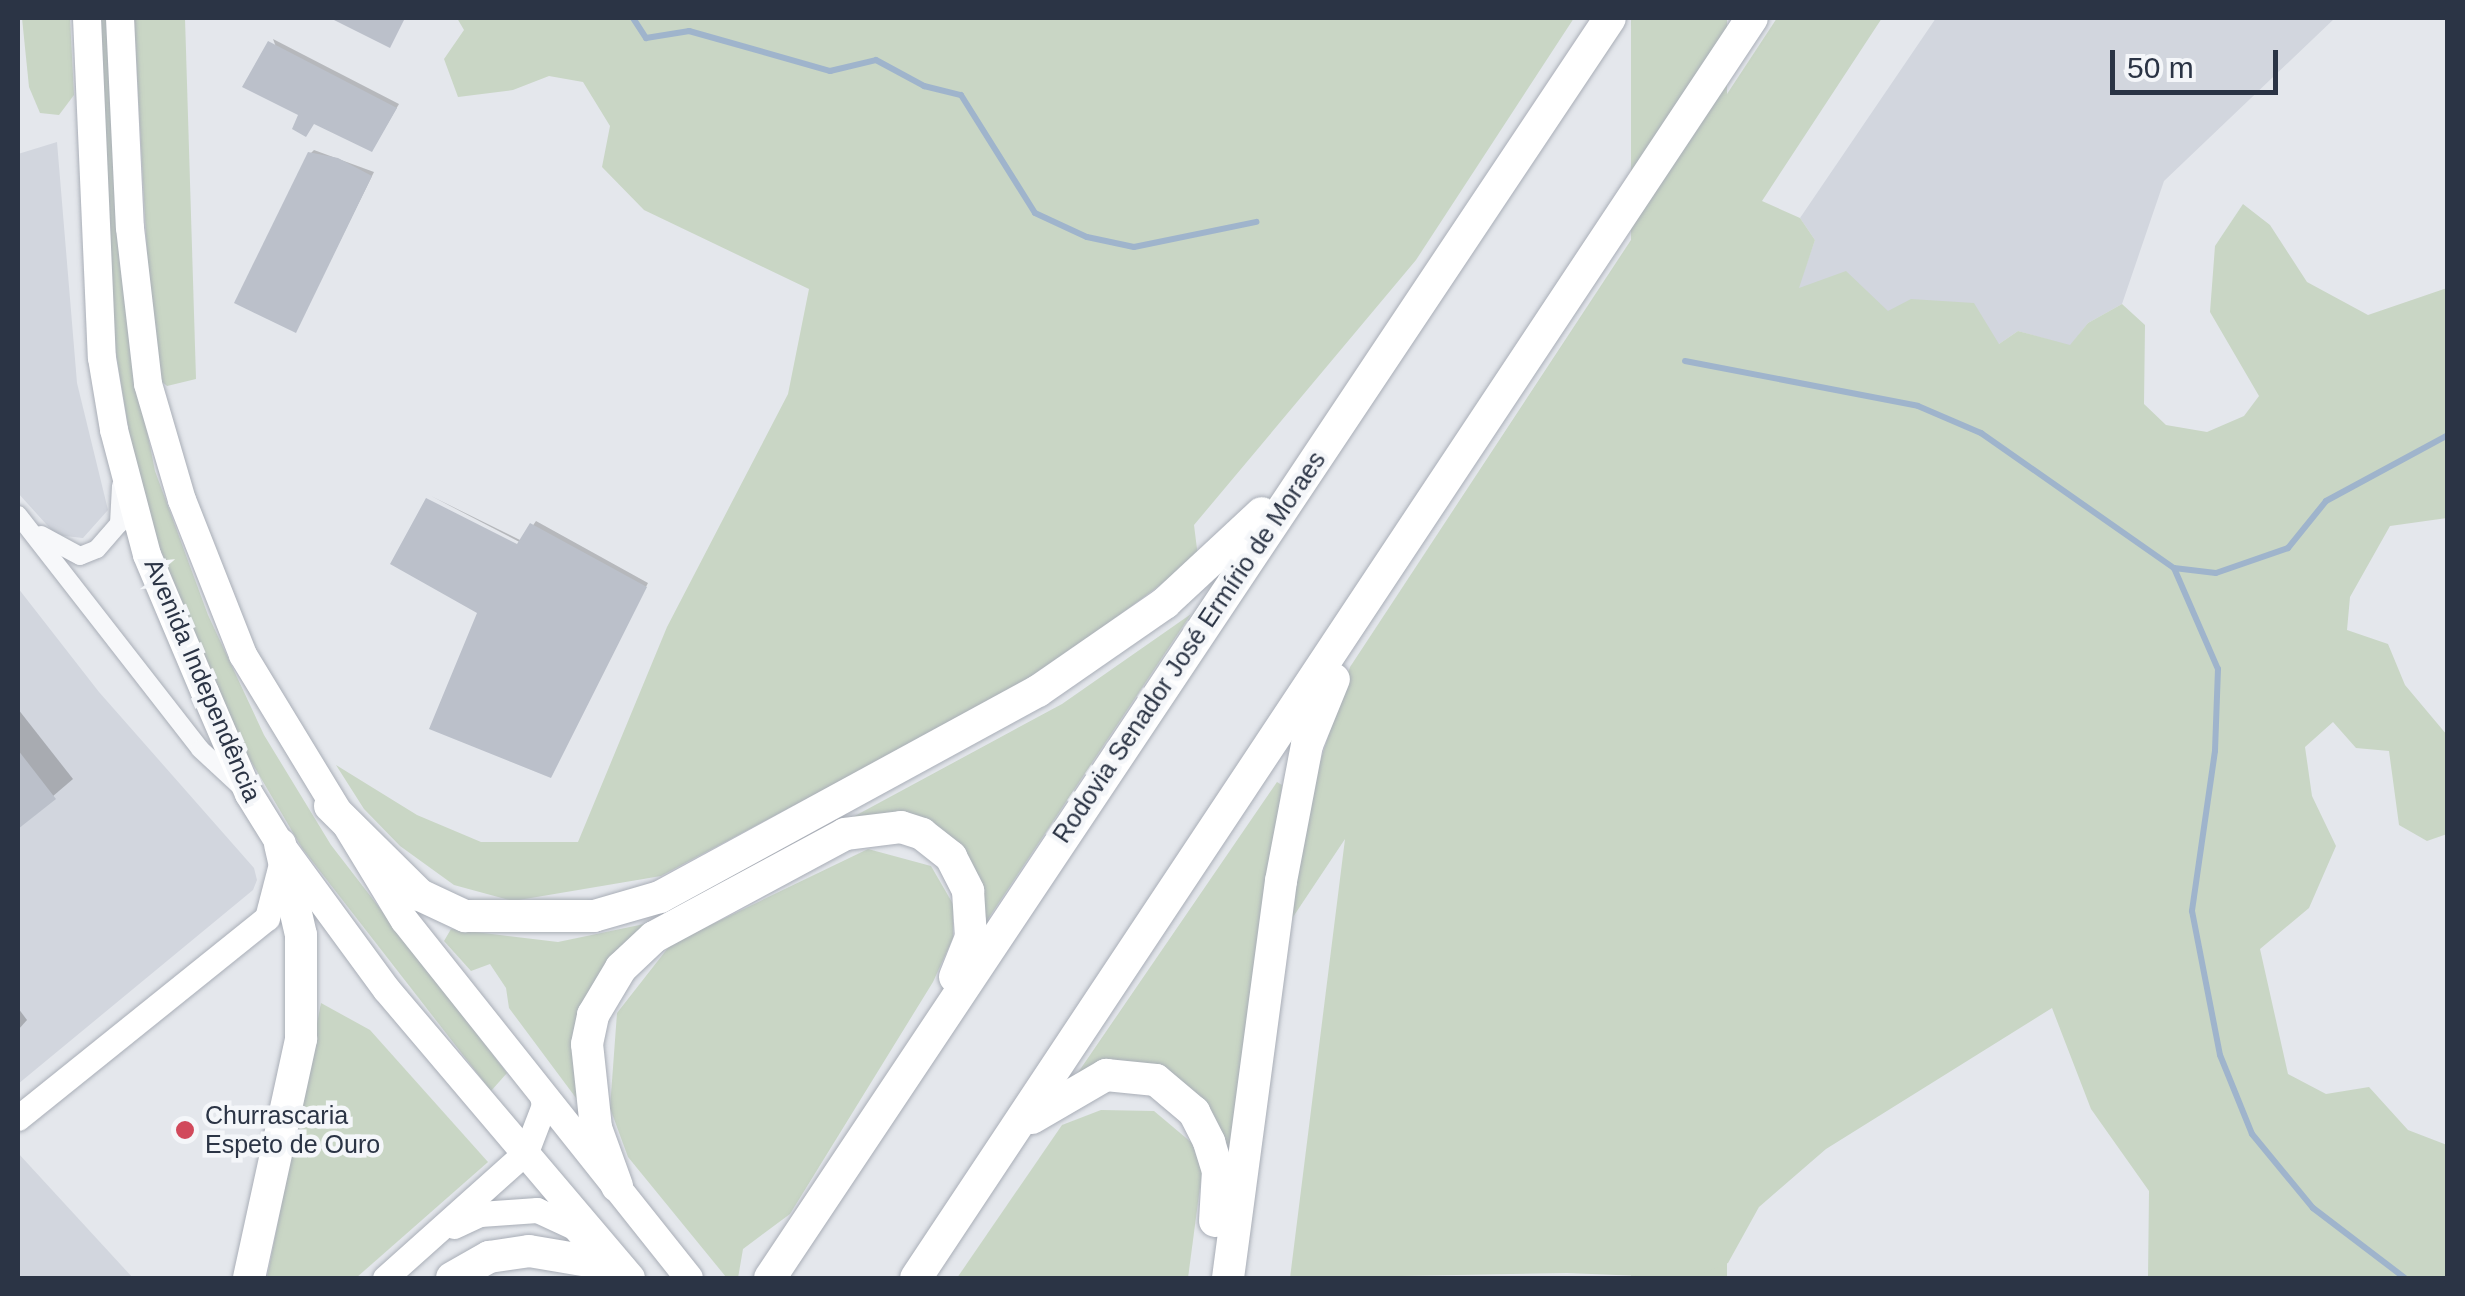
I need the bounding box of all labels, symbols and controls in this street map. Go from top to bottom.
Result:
scale bar [2115,30,2282,92]
text: 50 m [2127,51,2194,84]
street label: Rodovia Senador José Ermírio de Moraes [1046,446,1332,848]
street label: Avenida Independência [138,554,268,806]
place label: Churrascaria Espeto de Ouro [205,1101,380,1160]
marker: Churrascaria Espeto de Ouro [174,1119,196,1141]

